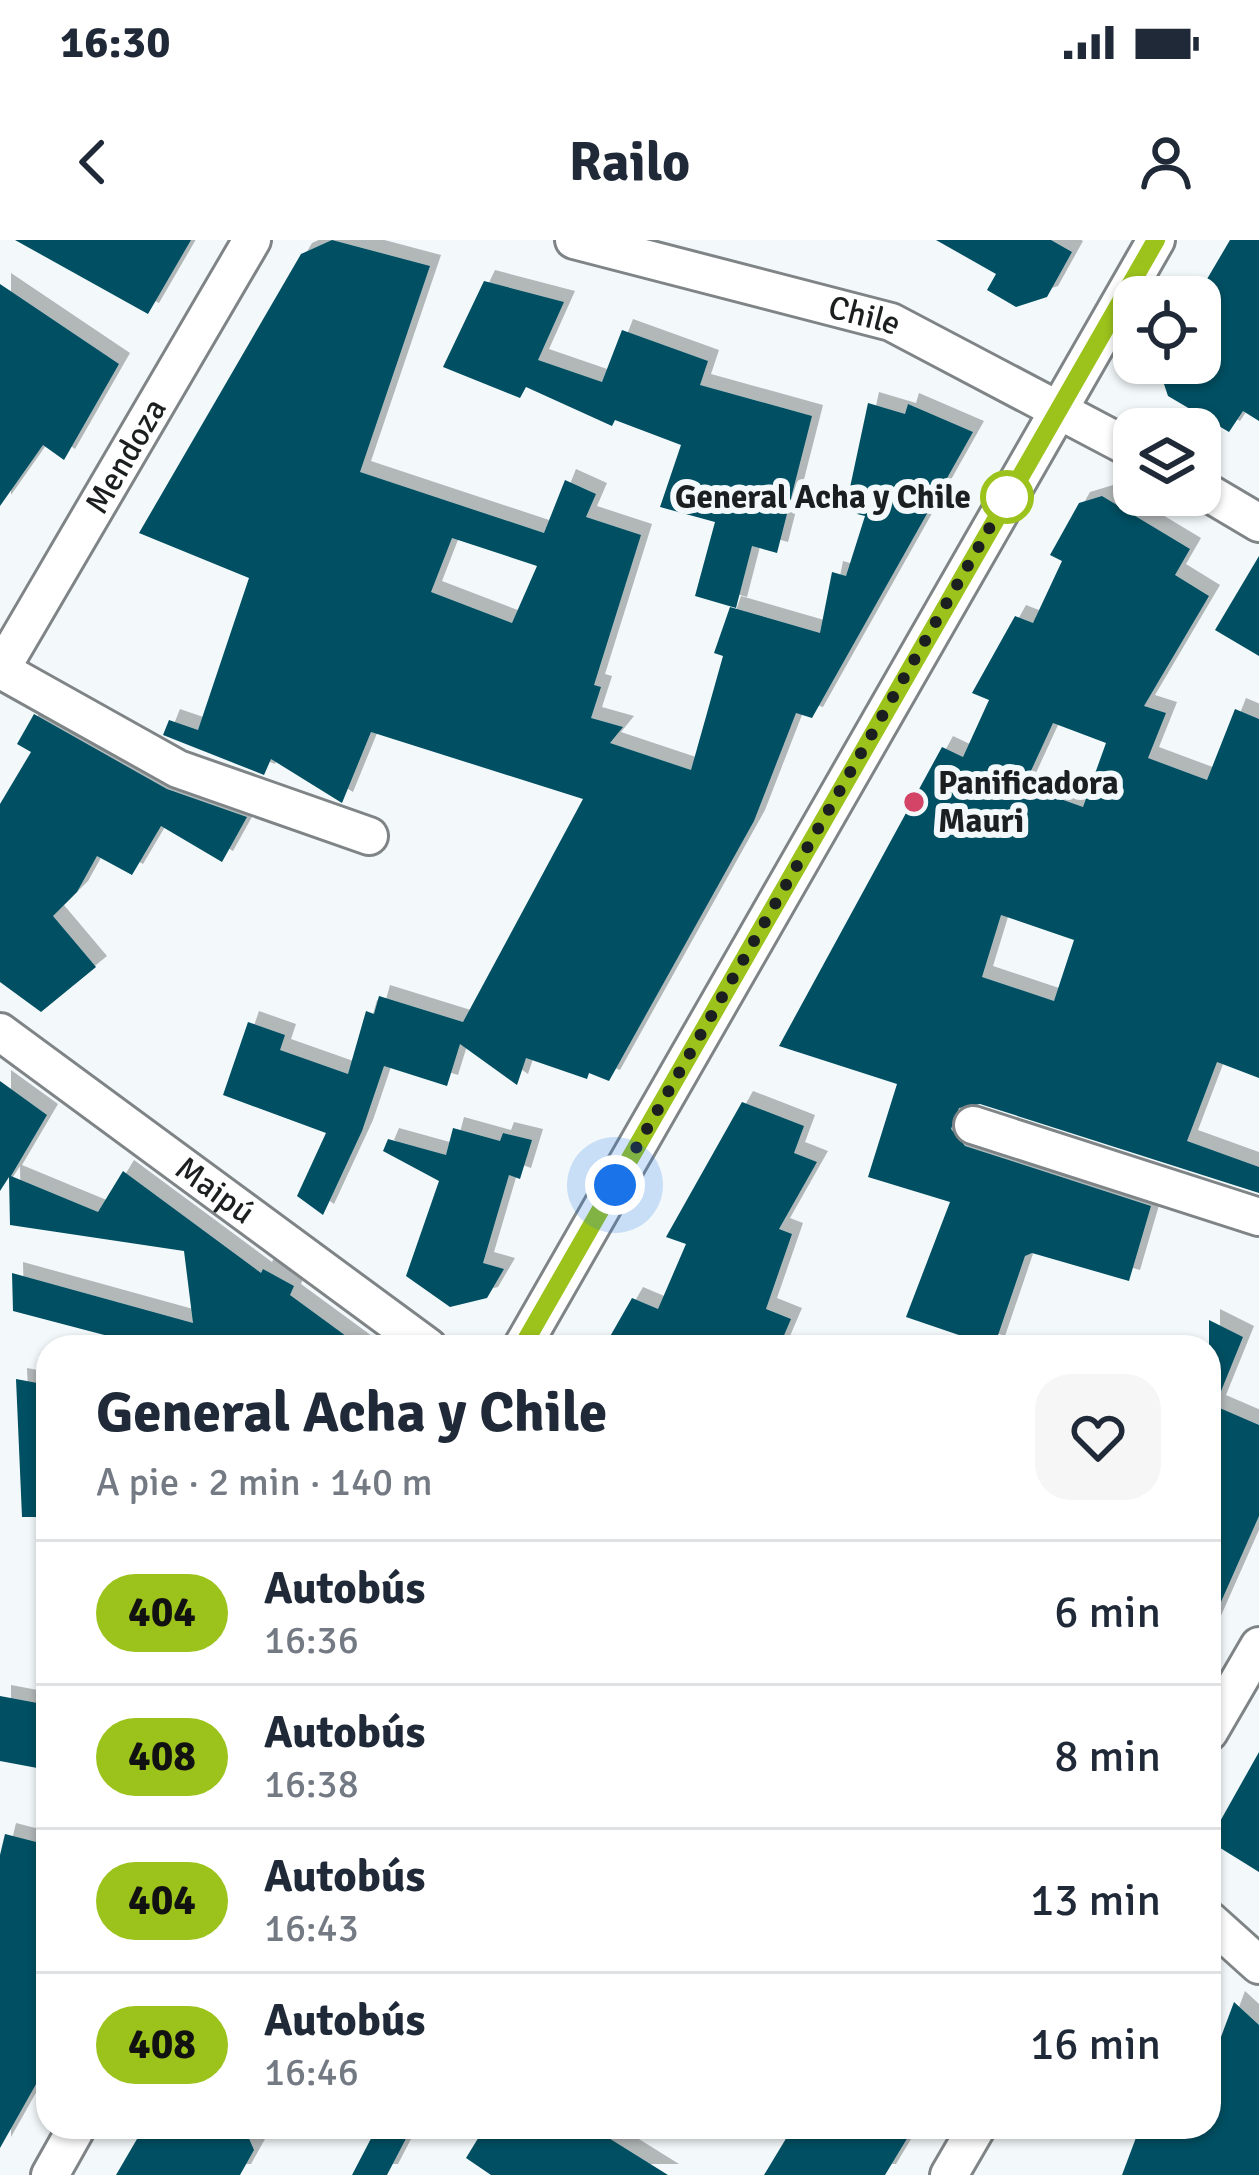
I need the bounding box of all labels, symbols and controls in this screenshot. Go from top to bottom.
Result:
text: 16:30 [60,15,170,70]
icon: back [60,129,126,195]
text: Railo [569,129,690,196]
icon: person [1133,129,1199,195]
map controls [1113,276,1221,516]
button: locate [1113,276,1221,384]
street label: Chile [824,286,908,344]
street label: Mendoza [76,391,175,521]
button: layers [1113,408,1221,516]
marker: General Acha y Chile [982,472,1032,522]
place label: General Acha y Chile [675,477,971,518]
place label: Panificadora Mauri [938,763,1119,842]
marker: Panificadora Mauri [901,789,927,815]
street label: Maipú [167,1148,263,1233]
your location [585,1155,645,1215]
button: heart [1035,1374,1161,1500]
text: General Acha y Chile [96,1377,607,1448]
text: A pie · 2 min · 140 m [96,1458,433,1506]
text: Autobús [264,1561,425,1616]
text: 6 min [1054,1585,1161,1640]
text: 404 [128,1587,196,1638]
text: 16:36 [264,1616,359,1664]
text: Autobús [264,1705,425,1760]
text: 8 min [1054,1729,1161,1784]
text: 408 [128,1731,196,1782]
text: 16:38 [264,1760,359,1808]
text: Autobús [264,1849,425,1904]
text: 13 min [1030,1873,1161,1928]
text: 404 [128,1875,196,1926]
text: 16:43 [264,1904,359,1952]
text: Autobús [264,1993,425,2048]
text: 16 min [1030,2017,1161,2072]
text: 408 [128,2019,196,2070]
text: 16:46 [264,2048,359,2096]

